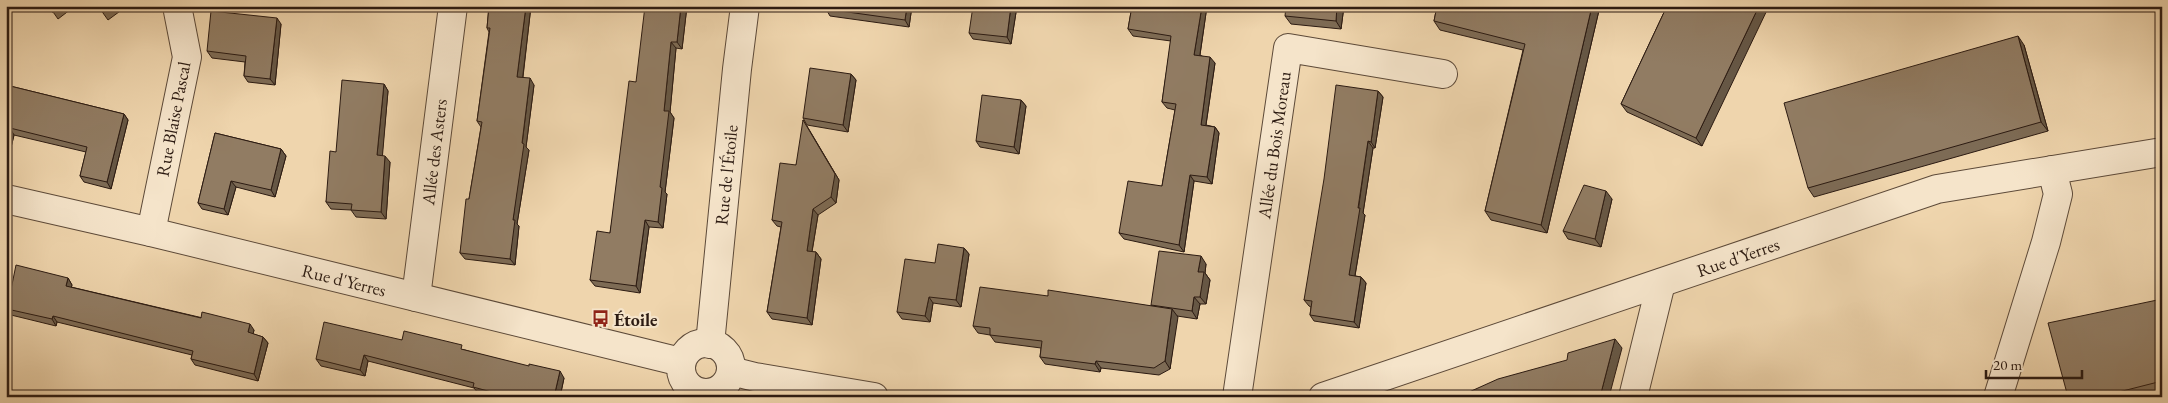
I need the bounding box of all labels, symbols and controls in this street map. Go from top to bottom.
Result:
street label: Rue Blaise Pascal [151,60,195,178]
street label: Allée du Bois Moreau [1252,69,1296,221]
street label: Allée des Asters [416,97,452,207]
street label: Rue de l'Étoile [709,124,743,226]
street label: Rue d'Yerres [1694,232,1783,282]
street label: Rue d'Yerres [299,258,389,302]
place label: Étoile [614,308,658,331]
bus stop icon: Étoile [590,309,610,329]
scale bar [1986,348,2082,380]
text: 20 m [1993,355,2022,374]

